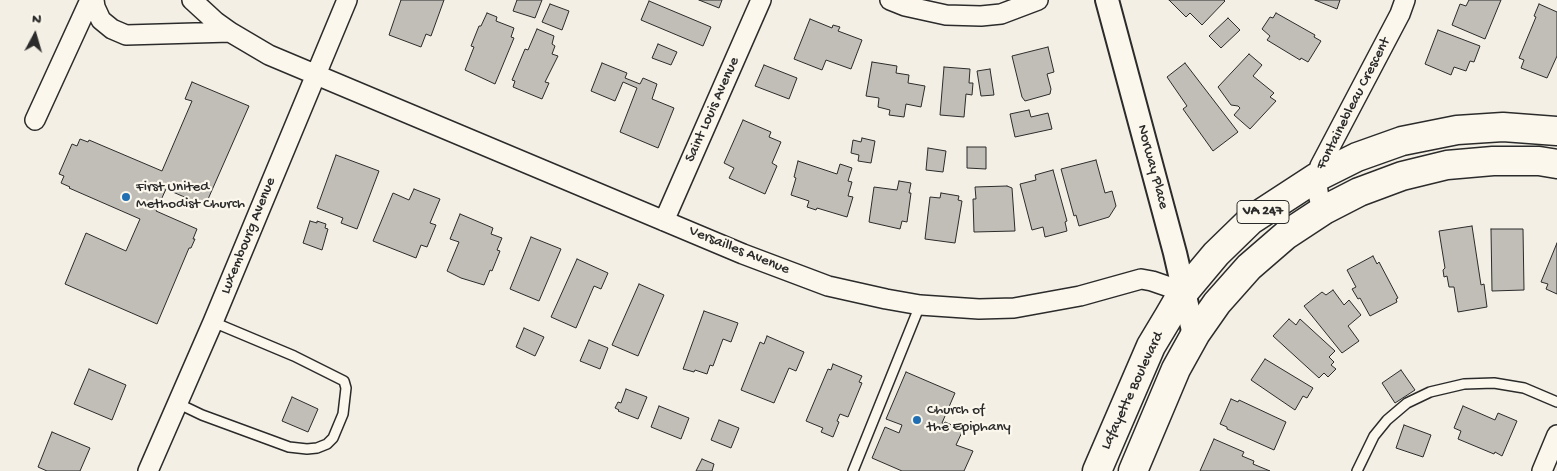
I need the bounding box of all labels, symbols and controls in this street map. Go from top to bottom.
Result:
north arrow [10,10,60,60]
text: N [31,11,42,29]
street label: Fontainebleau Crescent [1313,35,1395,173]
street label: Saint Louis Avenue [682,55,744,165]
street label: Norway Place [1132,123,1172,211]
street label: Luxembourg Avenue [217,175,281,297]
place label: First United Methodist Church [136,179,245,214]
marker: First United Methodist Church [120,191,132,203]
road number: VA 247 [1237,200,1289,223]
street label: Versailles Avenue [686,223,792,279]
street label: Lafayette Boulevard [1098,329,1168,453]
place label: Church of the Epiphany [927,402,1011,437]
marker: Church of the Epiphany [911,414,923,426]

